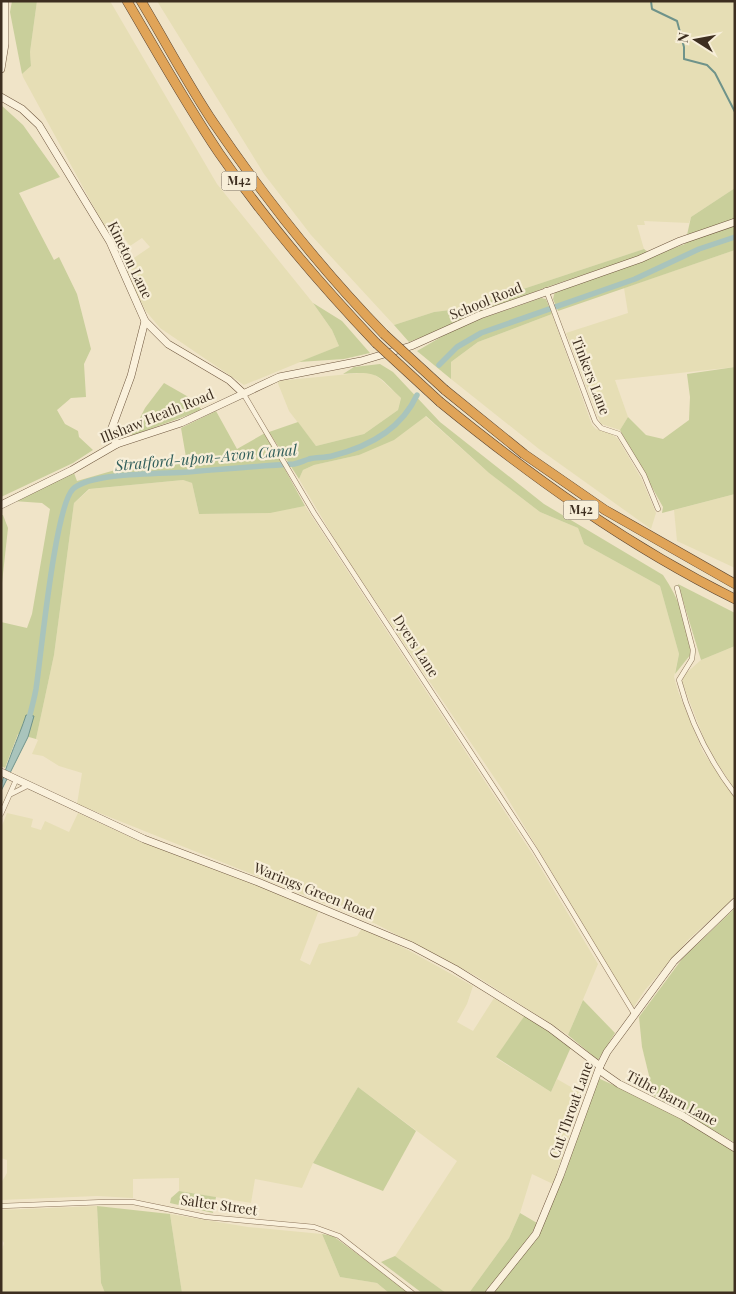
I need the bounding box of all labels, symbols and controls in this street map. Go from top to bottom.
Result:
north arrow [671,15,721,65]
text: N [672,31,693,44]
road number: M42 [222,172,256,190]
street label: Kineton Lane [104,218,157,302]
street label: School Road [446,277,525,324]
street label: Tinkers Lane [568,334,615,418]
street label: Illshaw Heath Road [97,384,216,447]
water label: Stratford-upon-Avon Canal [113,439,298,475]
road number: M42 [564,500,598,520]
street label: Dyers Lane [389,611,444,681]
street label: Warings Green Road [250,857,377,923]
street label: Cut Throat Lane [544,1059,597,1161]
street label: Tithe Barn Lane [623,1065,721,1130]
street label: Salter Street [179,1190,260,1219]

